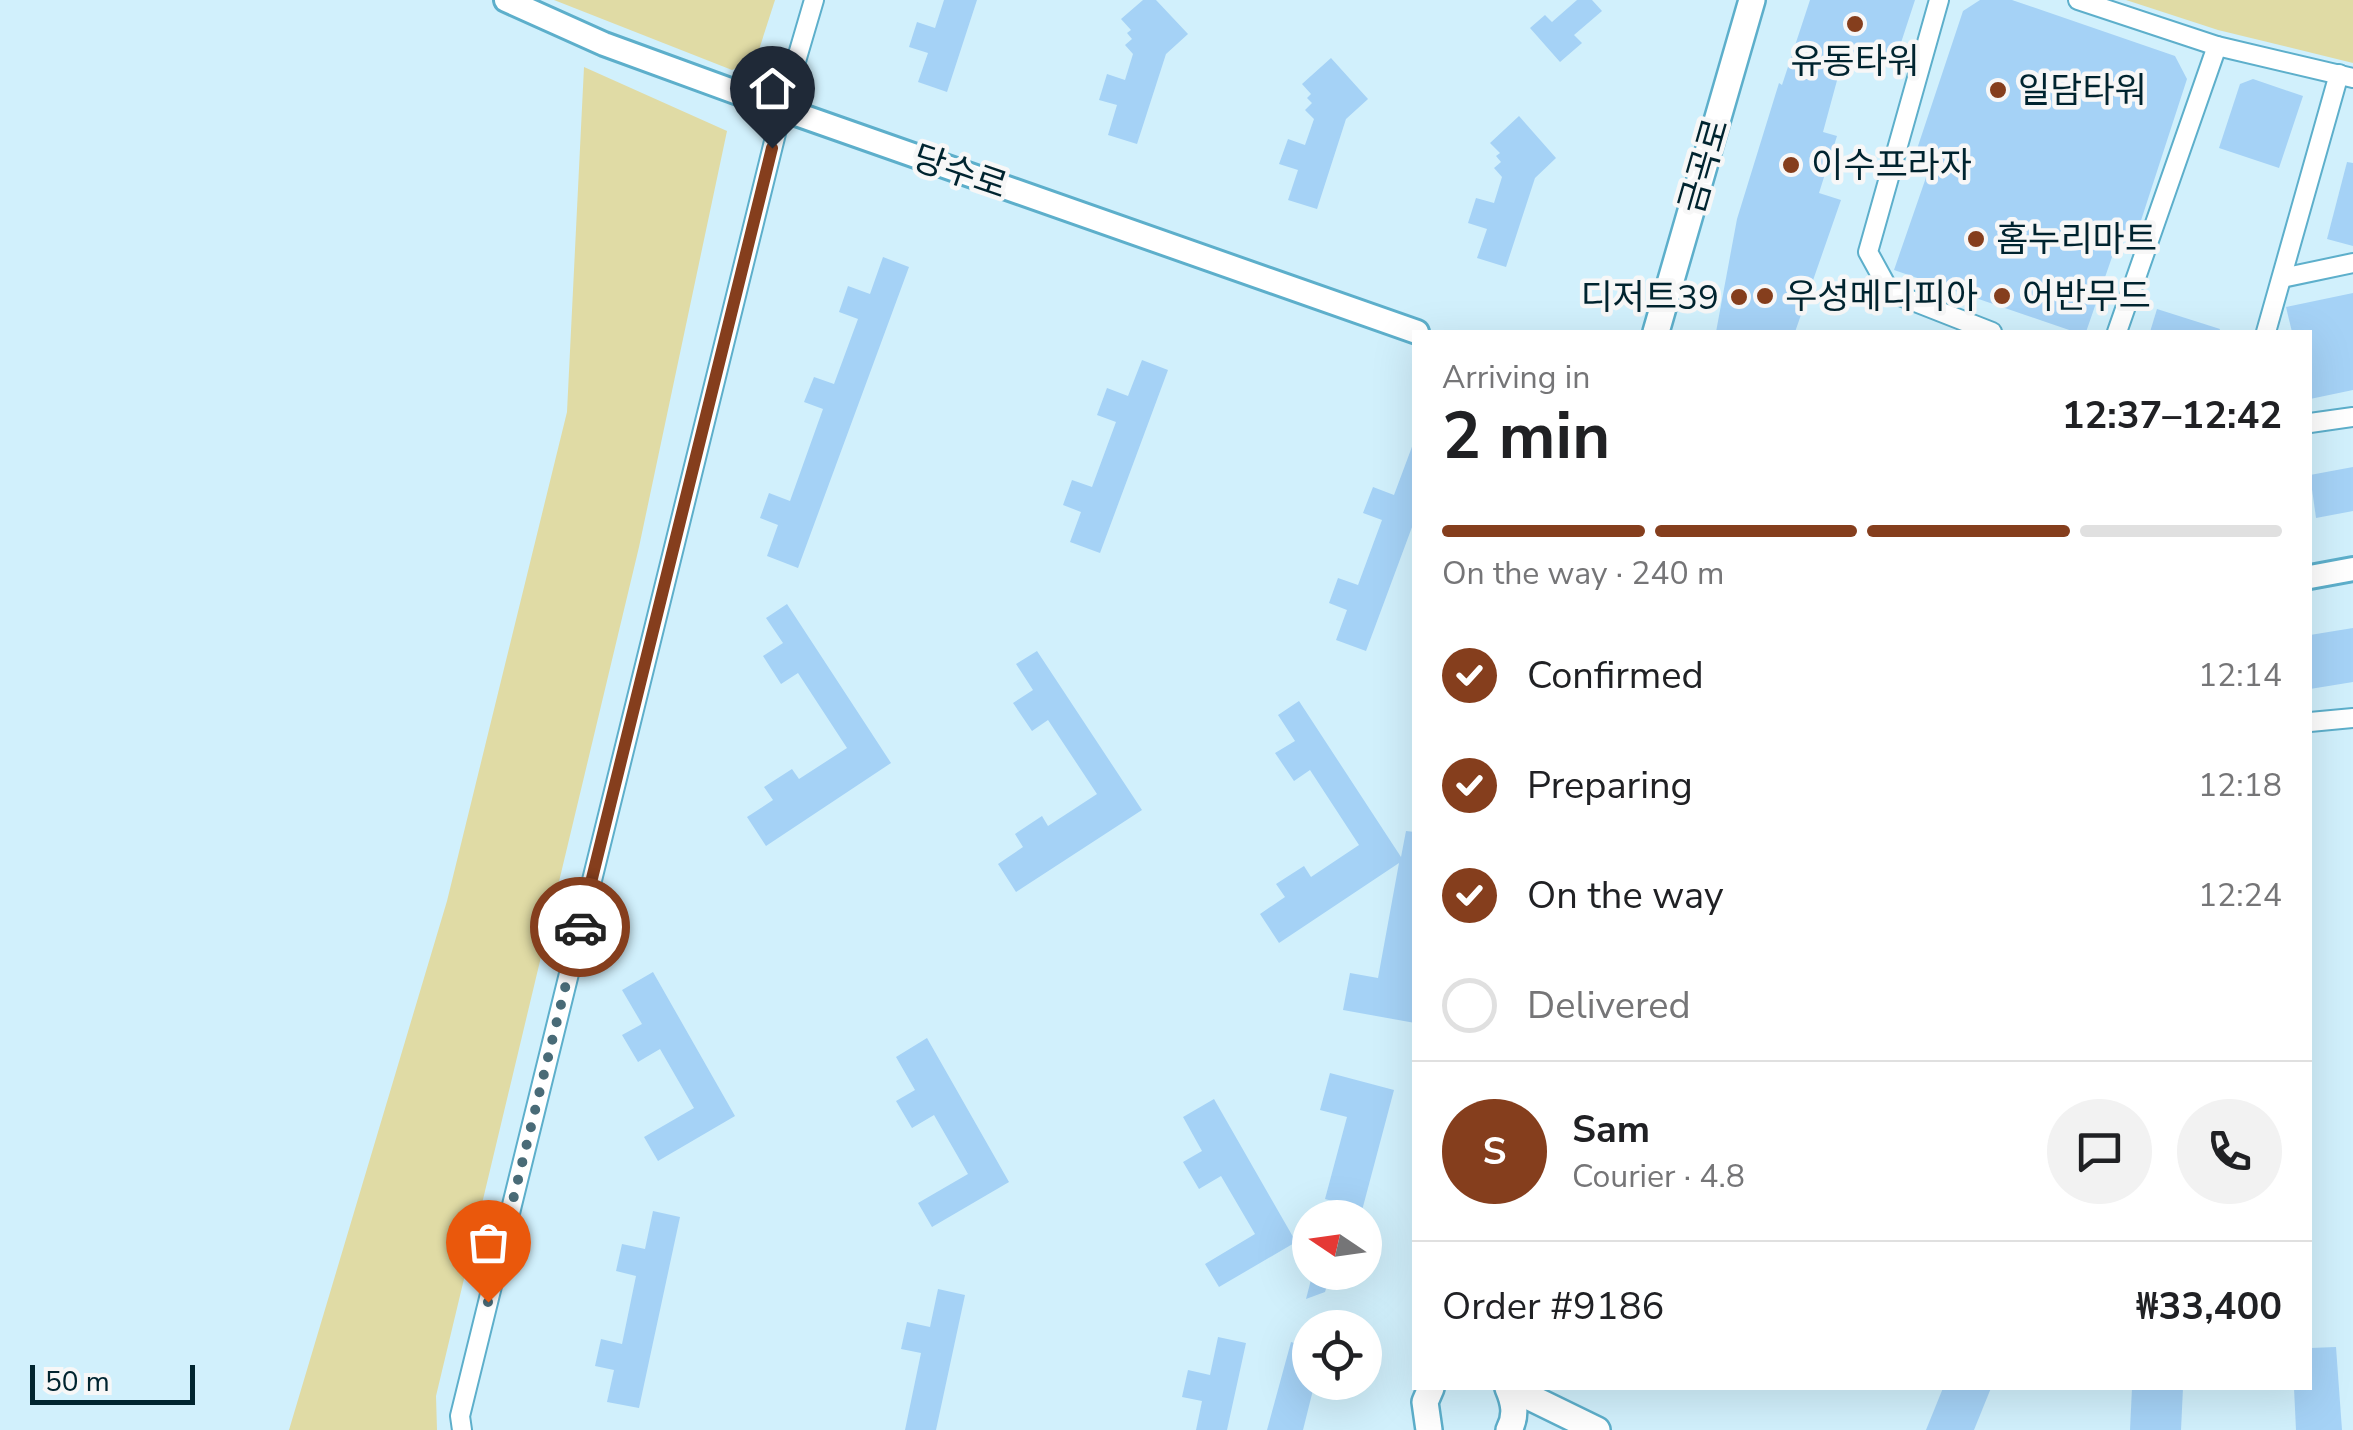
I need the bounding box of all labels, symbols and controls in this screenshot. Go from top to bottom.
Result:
marker: 유동타워 [1844,13,1866,35]
place label: 유동타워 [1791,38,1919,85]
pin [730,46,815,149]
icon: home [745,61,800,116]
place label: 일담타워 [2018,67,2147,114]
marker: 일담타워 [1987,79,2009,101]
street label: 금곡로 [1668,113,1740,219]
street label: 당수로 [907,134,1013,210]
place label: 이수프라자 [1811,142,1972,189]
marker: 이수프라자 [1780,154,1802,176]
place label: 홈누리마트 [1996,216,2157,263]
marker: 홈누리마트 [1965,228,1987,250]
place label: 우성메디피아 [1785,273,1978,320]
place label: 어반무드 [2022,273,2151,320]
place label: 디저트39 [1580,274,1719,321]
marker: 우성메디피아 [1754,285,1776,307]
marker: 어반무드 [1991,285,2013,307]
marker: 디저트39 [1728,286,1750,308]
text: Arriving in [1442,356,1590,399]
text: 12:37–12:42 [2062,390,2282,441]
text: 2 min [1442,392,1610,481]
text: On the way · 240 m [1442,552,1724,595]
icon: check [1442,648,1497,703]
text: Confirmed [1527,650,1704,701]
text: 12:14 [2198,654,2282,697]
icon: check [1442,758,1497,813]
text: Preparing [1527,760,1693,811]
text: 12:18 [2198,764,2282,807]
icon: check [1442,868,1497,923]
text: On the way [1527,870,1723,921]
text: 12:24 [2198,874,2282,917]
courier [530,877,630,977]
icon: car [553,900,608,955]
text: Delivered [1527,980,1691,1031]
button: chat [2047,1099,2152,1204]
button: phone [2177,1099,2282,1204]
text: Sam [1572,1104,1650,1155]
text: S [1483,1126,1506,1177]
text: Courier · 4.8 [1572,1155,1745,1198]
pin [446,1200,531,1303]
north arrow [1292,1200,1382,1290]
map controls [1292,1200,1382,1400]
icon: bag [461,1215,516,1270]
text: Order #9186 [1442,1281,1664,1332]
text: ₩33,400 [2136,1281,2282,1332]
button: locate [1292,1310,1382,1400]
scale bar [30,1360,195,1404]
text: 50 m [45,1363,110,1401]

